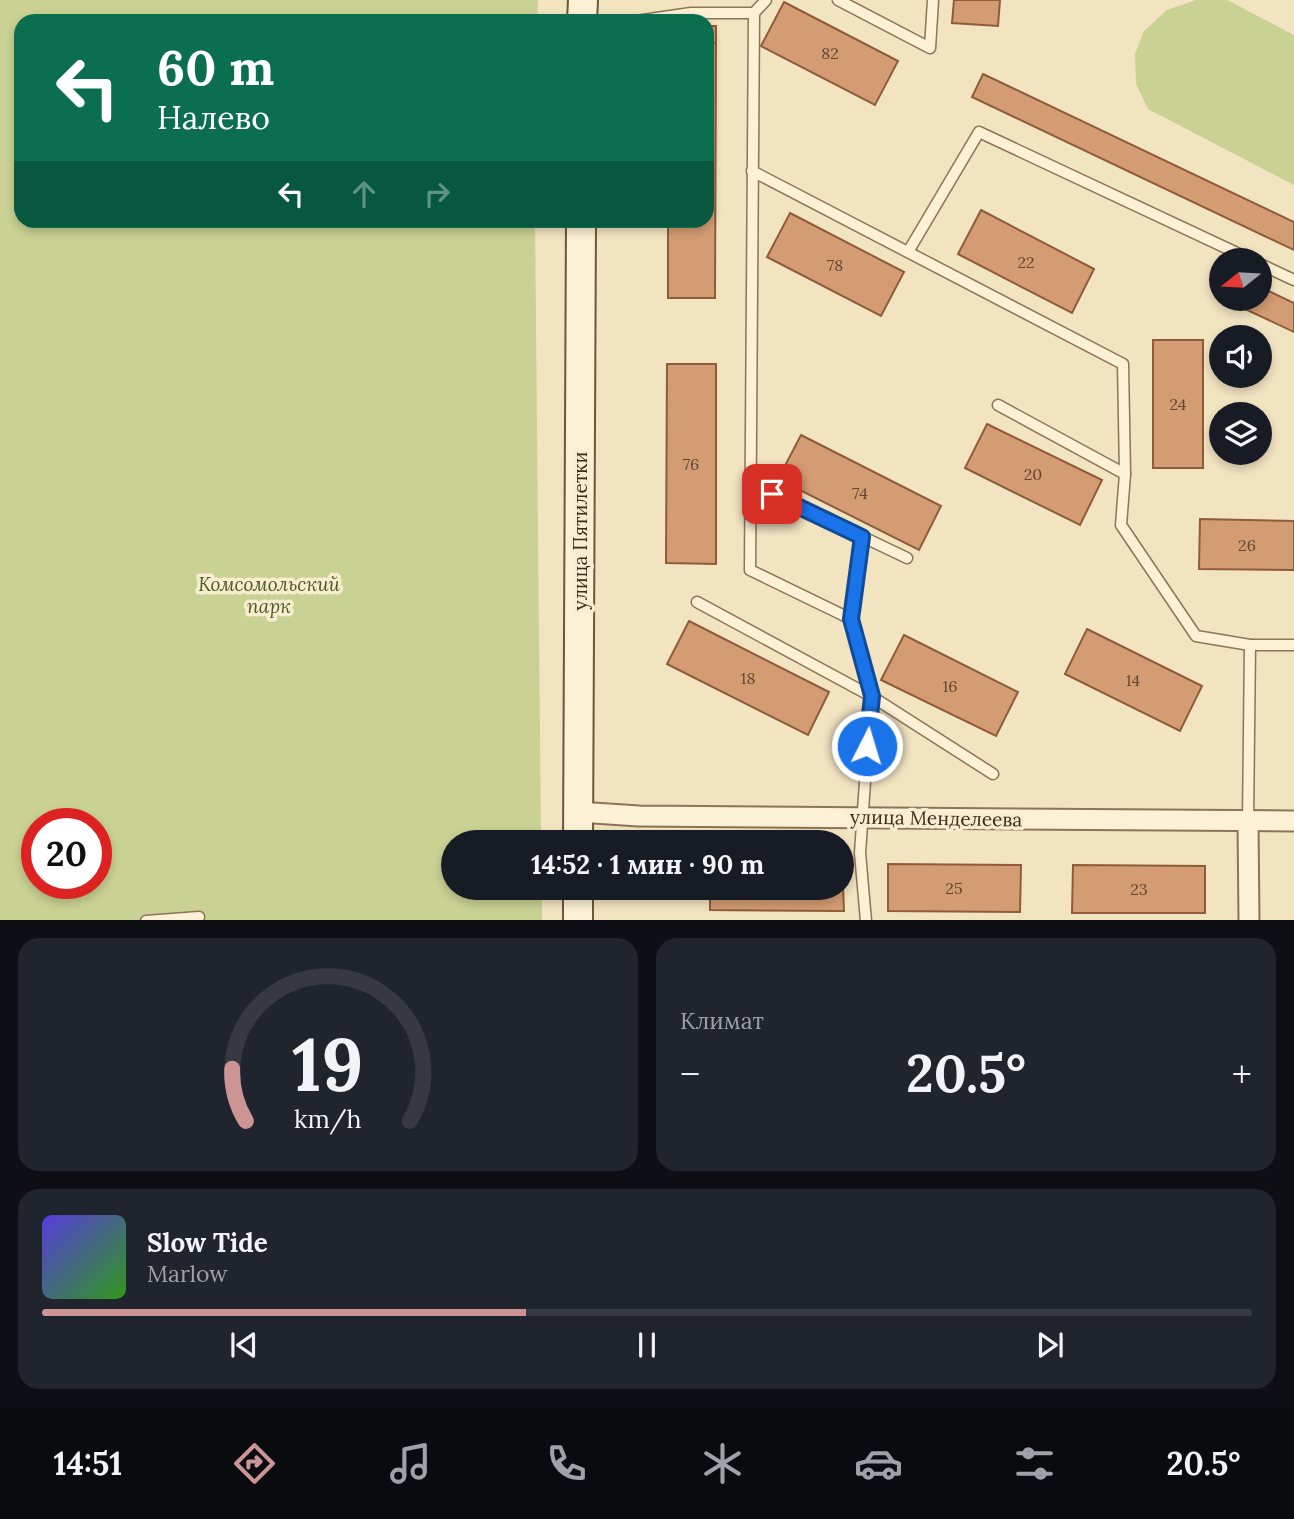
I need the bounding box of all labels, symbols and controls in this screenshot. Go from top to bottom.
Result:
text: 60 m [157,36,274,98]
icon: left [42,42,133,133]
house number: 82 [821,43,839,63]
text: Налево [157,97,270,138]
icon: left [272,175,310,213]
icon: ahead [345,175,383,213]
icon: right [418,175,456,213]
north arrow [1209,248,1272,312]
map controls [1209,248,1272,465]
house number: 22 [1017,252,1035,272]
house number: 78 [827,255,843,275]
button: sound [1209,325,1272,388]
house number: 24 [1170,394,1187,414]
button: layers [1209,402,1272,465]
street label: улица Пятилетки [568,452,592,610]
house number: 76 [683,454,699,474]
pin [742,464,802,524]
house number: 20 [1024,464,1042,484]
icon: arrive [753,475,791,513]
house number: 74 [852,483,868,503]
house number: 26 [1238,535,1256,555]
park label: Комсомольский парк [198,572,341,618]
house number: 18 [741,668,755,688]
house number: 14 [1126,670,1141,690]
house number: 16 [942,676,958,696]
position arrow [830,709,904,783]
street label: улица Менделеева [850,804,1022,832]
speed limit sign: 20 [21,808,112,899]
text: 14:52 · 1 мин · 90 m [531,848,764,881]
house number: 25 [945,878,963,898]
house number: 23 [1130,879,1148,899]
text: Климат [680,1006,764,1035]
text: 19 [292,1018,364,1111]
text: 20.5° [906,1040,1026,1106]
text: − [680,1050,700,1098]
text: + [1232,1050,1252,1098]
text: km/h [294,1102,362,1134]
text: Slow Tide [147,1226,268,1259]
text: Marlow [147,1259,228,1288]
icon: previous [225,1326,263,1364]
icon: pause [628,1326,666,1364]
icon: next [1031,1326,1069,1364]
icon: directions [230,1439,279,1488]
icon: music [386,1439,435,1488]
icon: phone [542,1439,591,1488]
icon: climate [698,1439,747,1488]
icon: car [854,1439,903,1488]
icon: filters [1010,1439,1059,1488]
text: 14:51 [54,1443,122,1484]
text: 20.5° [1167,1443,1240,1484]

